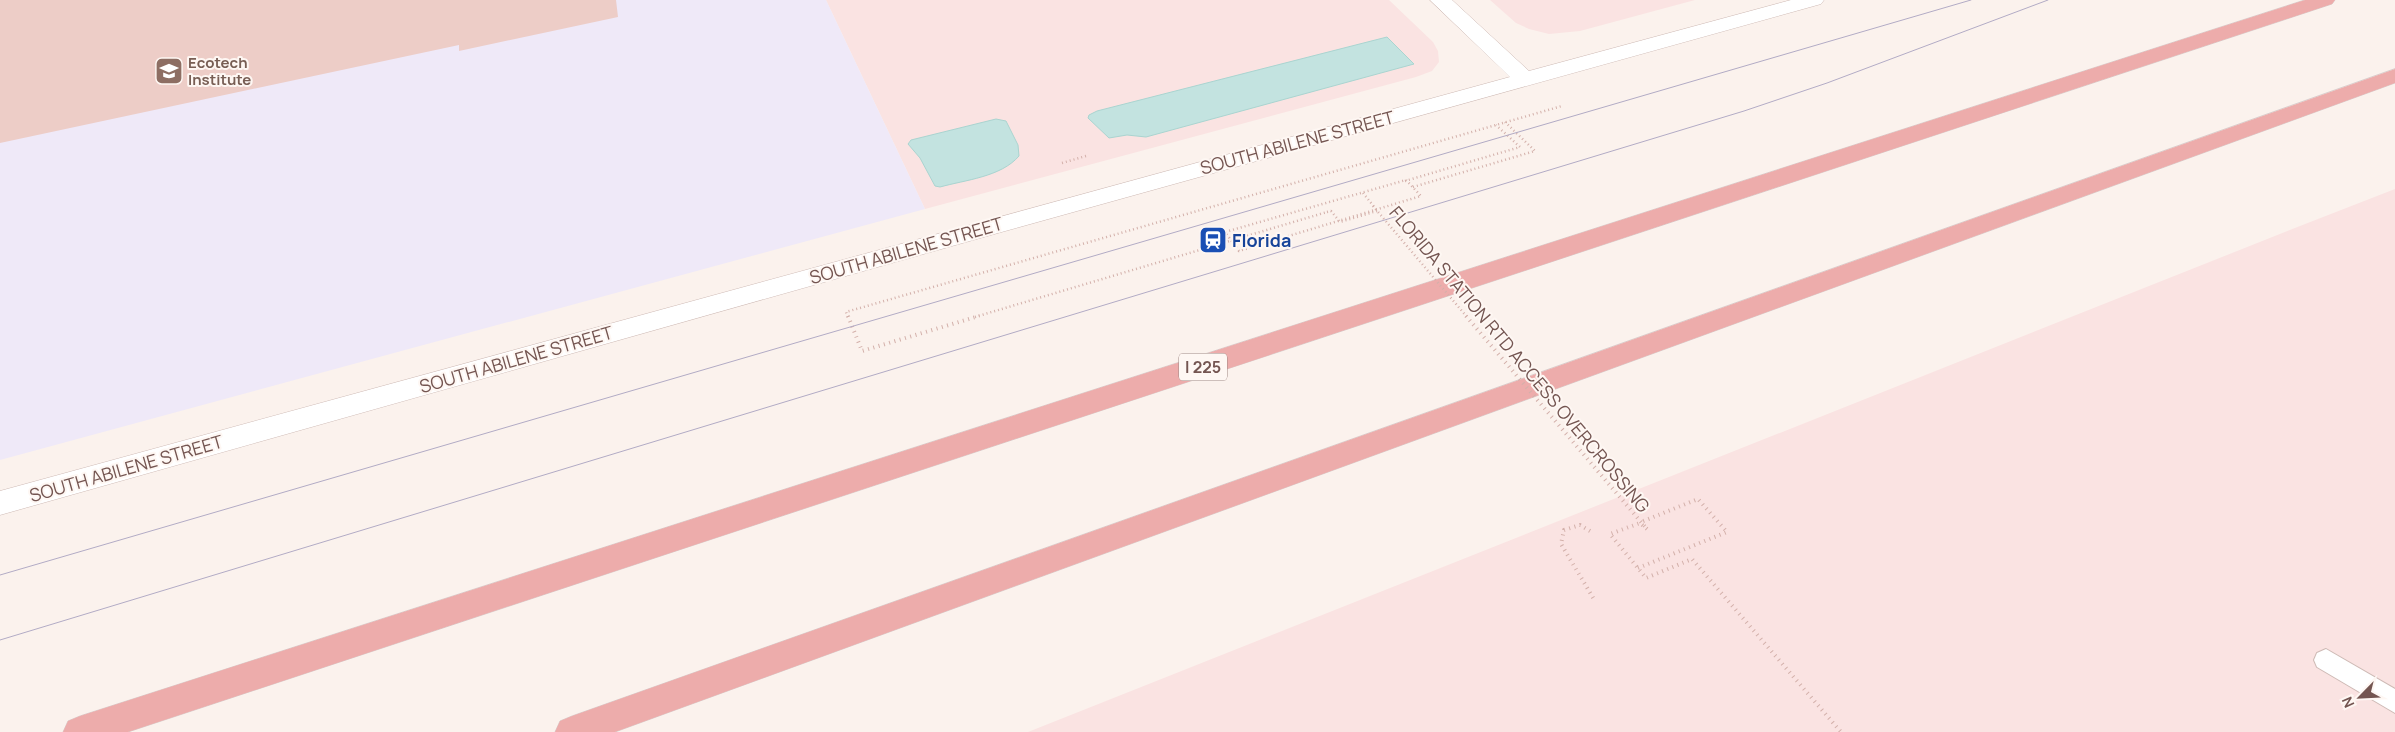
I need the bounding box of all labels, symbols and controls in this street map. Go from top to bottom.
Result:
place label: Ecotech Institute [188,52,251,90]
school or university icon: Ecotech Institute [154,56,184,86]
street label: SOUTH ABILENE STREET [1197,104,1397,179]
street label: FLORIDA STATION RTD ACCESS OVERCROSSING [1384,201,1656,517]
street label: SOUTH ABILENE STREET [806,211,1006,289]
station icon: Florida [1198,225,1228,255]
place label: Florida [1232,228,1291,252]
street label: SOUTH ABILENE STREET [416,320,616,398]
road number: I 225 [1179,354,1227,381]
street label: SOUTH ABILENE STREET [26,429,226,507]
north arrow [2335,672,2385,722]
text: N [2337,694,2358,711]

